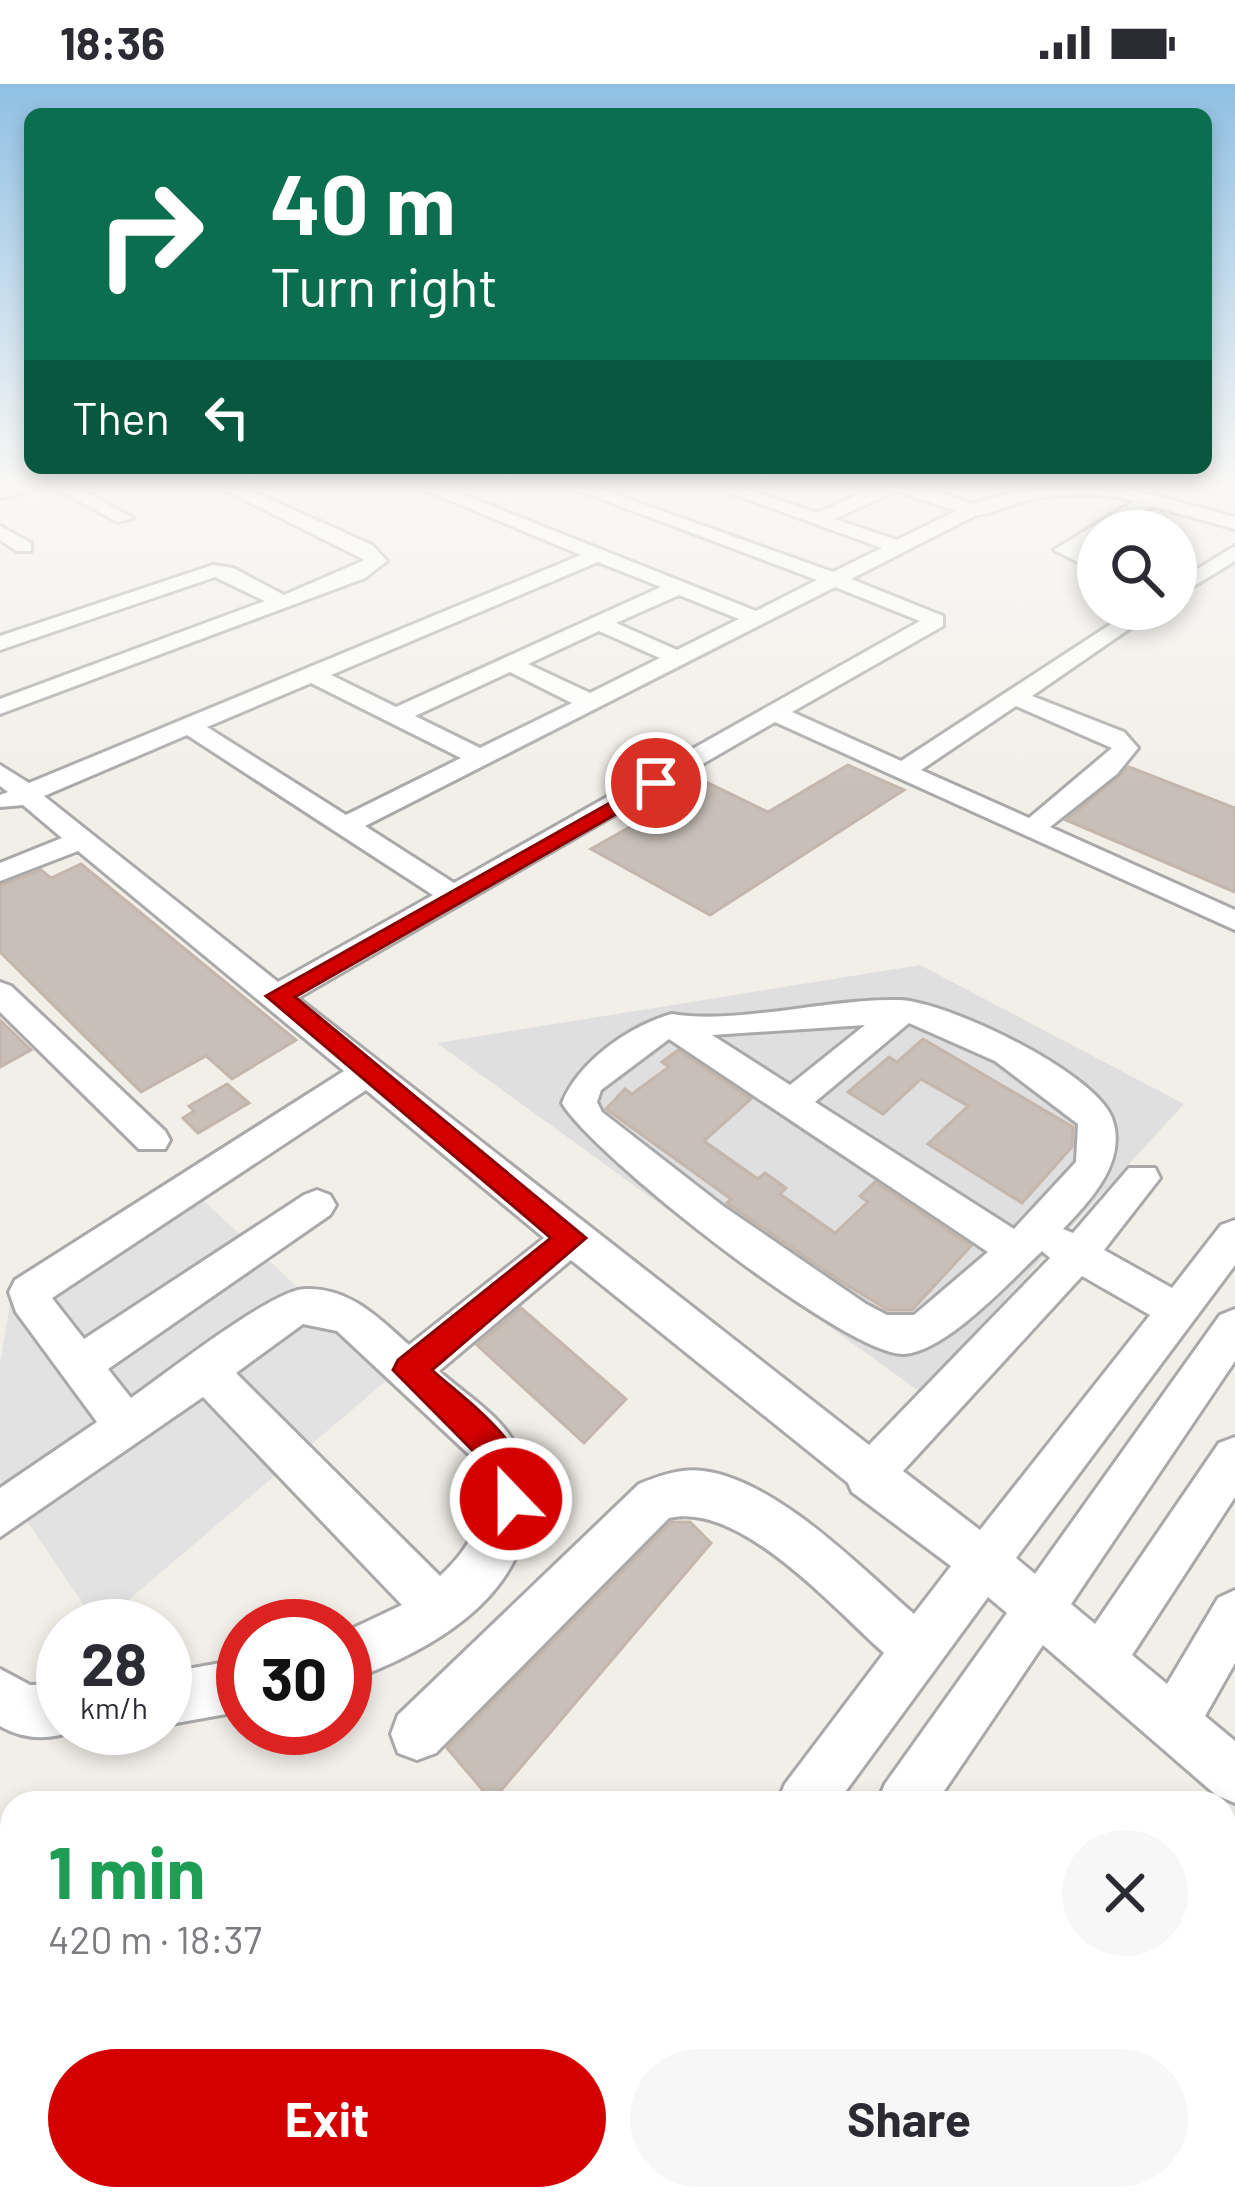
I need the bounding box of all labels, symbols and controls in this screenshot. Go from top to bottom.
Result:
text: 18:36 [60,15,165,69]
text: 40 m [270,151,456,252]
icon: right [72,156,228,312]
text: Turn right [270,253,498,318]
icon: left [194,384,260,450]
text: Then [72,390,170,444]
map controls [1077,510,1197,630]
button: search [1077,510,1197,630]
pin [605,732,707,834]
icon: arrive [623,750,689,816]
position arrow [448,1436,574,1562]
speed limit sign: 30 [216,1599,372,1755]
text: 28 [81,1626,147,1698]
text: km/h [80,1689,148,1725]
text: 1 min [48,1827,206,1913]
button: close [1062,1830,1188,1956]
text: 420 m · 18:37 [48,1915,262,1962]
button: Exit [48,2049,606,2187]
button: Share [630,2049,1188,2187]

